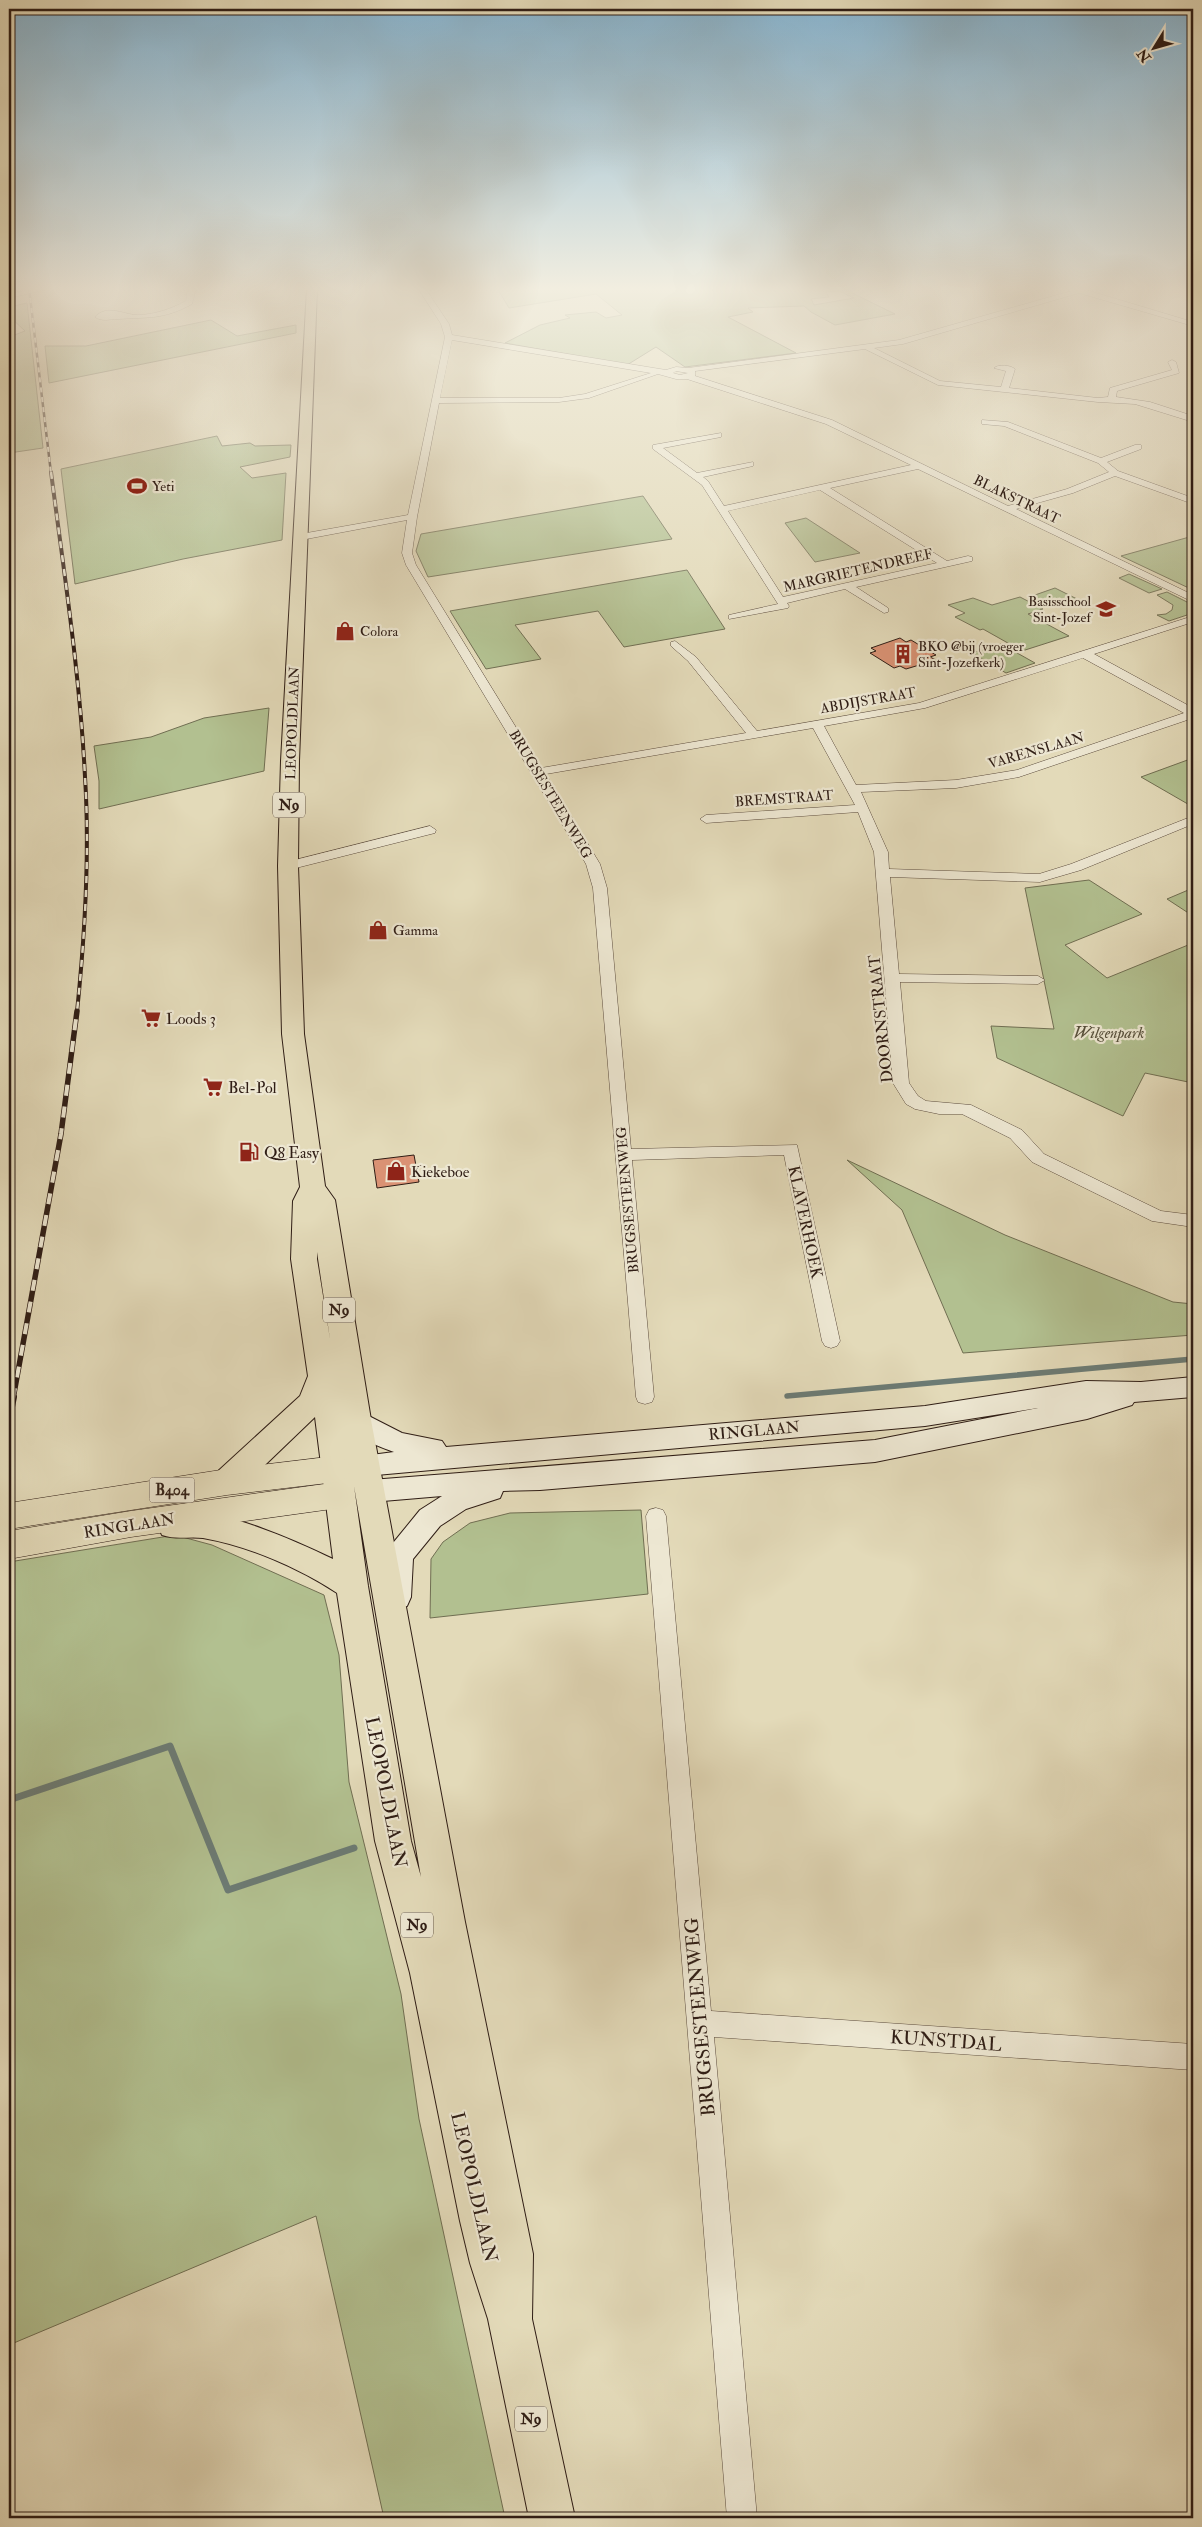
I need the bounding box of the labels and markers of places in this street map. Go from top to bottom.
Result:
sports icon: Yeti [126,475,148,497]
place label: Yeti [152,478,175,495]
place label: Basisschool Sint-Jozef [1028,593,1093,626]
school or university icon: Basisschool Sint-Jozef [1095,598,1117,620]
shop icon: Colora [334,620,356,642]
place label: Colora [360,623,398,640]
place label: BKO @bij (vroeger Sint-Jozefkerk) [918,638,1025,671]
building icon: BKO @bij (vroeger Sint-Jozefkerk) [892,643,914,665]
shop icon: Gamma [367,919,389,941]
place label: Gamma [393,922,438,939]
supermarket icon: Loods 3 [140,1007,162,1029]
place label: Loods 3 [166,1009,216,1029]
supermarket icon: Bel-Pol [202,1076,224,1098]
place label: Bel-Pol [228,1078,277,1098]
fuel station icon: Q8 Easy [238,1141,260,1163]
place label: Q8 Easy [264,1143,320,1163]
shop icon: Kiekeboe [385,1160,407,1182]
place label: Kiekeboe [411,1162,470,1182]

